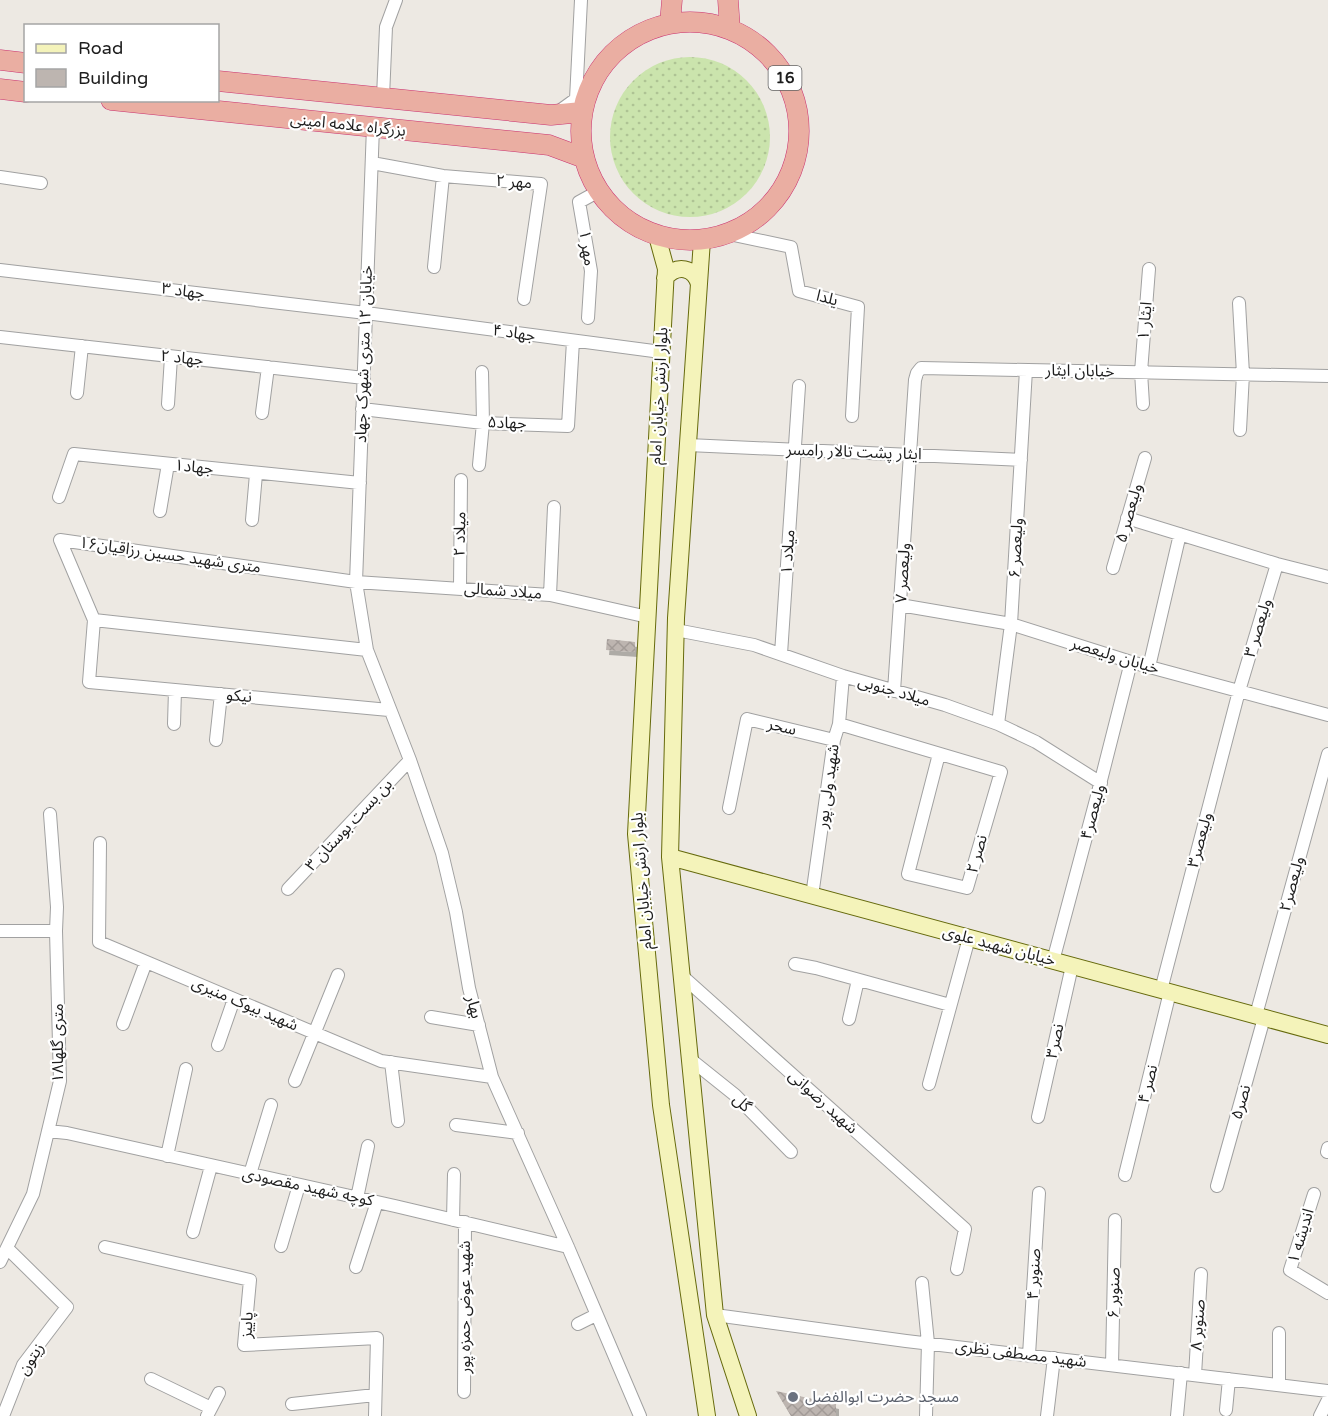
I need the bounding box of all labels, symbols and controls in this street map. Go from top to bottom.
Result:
legend [24,24,219,102]
text: Road [78,37,123,59]
road number: 16 [768,66,802,90]
text: Building [78,67,148,89]
street label: بزرگراه علامه امینی [289,109,407,141]
street label: مهر ۲ [495,171,533,193]
street label: مهر ۱ [574,229,600,267]
street label: خیابان ۱۲ متری شهرک جهاد [351,265,377,443]
street label: جهاد ۳ [160,278,206,304]
street label: یلدا [814,286,840,310]
street label: ایثار ۱ [1133,301,1157,341]
street label: جهاد ۴ [491,320,537,346]
street label: بلوار ارتش خیابان امام [645,327,675,465]
street label: جهاد ۲ [160,346,204,370]
street label: خیابان ایثار [1044,360,1115,382]
street label: جهاد۵ [487,412,527,434]
street label: ایثار پشت تالار رامسر [785,440,922,464]
street label: جهاد۱ [174,455,214,479]
street label: ولیعصر ۵ [1111,481,1147,545]
street label: میلاد ۲ [450,511,470,557]
street label: ولیعصر ۶ [1004,517,1028,579]
street label: میلاد ۱ [776,529,800,575]
street label: ۱۶متری شهید حسین رزاقیان [78,532,262,578]
street label: ولیعصر ۷ [891,542,915,604]
street label: میلاد شمالی [463,578,543,604]
street label: ولیعصر ۳ [1240,596,1276,660]
street label: خیابان ولیعصر [1067,633,1162,679]
street label: میلاد جنوبی [856,671,932,711]
street label: نیکو [225,685,253,707]
street label: سحر [765,714,798,740]
street label: شهید ولی پور [812,743,844,830]
street label: بن بست بوستان ۳ [301,775,397,875]
street label: ولیعصر۴ [1076,782,1110,842]
street label: ولیعصر۳ [1183,810,1217,870]
street label: بلوار ارتش خیابان امام [627,811,659,950]
street label: نصر ۲ [962,832,992,876]
street label: ولیعصر۲ [1275,854,1309,914]
street label: خیابان شهید علوی [940,921,1058,971]
street label: شهید بیوک منیری [189,973,301,1035]
street label: بهار [461,992,486,1021]
street label: ۱۸متری گلها [48,1003,68,1083]
street label: نصر۳ [1042,1022,1068,1060]
street label: نصر ۴ [1134,1063,1162,1105]
street label: شهید رضوانی [784,1066,862,1138]
street label: نصر۵ [1227,1082,1255,1122]
street label: گل [728,1089,756,1117]
street label: کوچه شهید مقصودی [241,1163,376,1211]
street label: اندیشه ۱ [1283,1206,1319,1266]
street label: شهید عوض حمزه پور [455,1240,475,1375]
street label: صنوبر ۴ [1023,1248,1045,1300]
street label: صنوبر ۶ [1104,1267,1124,1319]
street label: صنوبر ۸ [1186,1299,1210,1351]
street label: پاییز [236,1311,258,1340]
street label: شهید مصطفی نظری [954,1336,1088,1372]
street label: زیتون [13,1339,49,1379]
place label: مسجد حضرت ابوالفضل [805,1387,959,1407]
marker: مسجد حضرت ابوالفضل [786,1390,800,1404]

